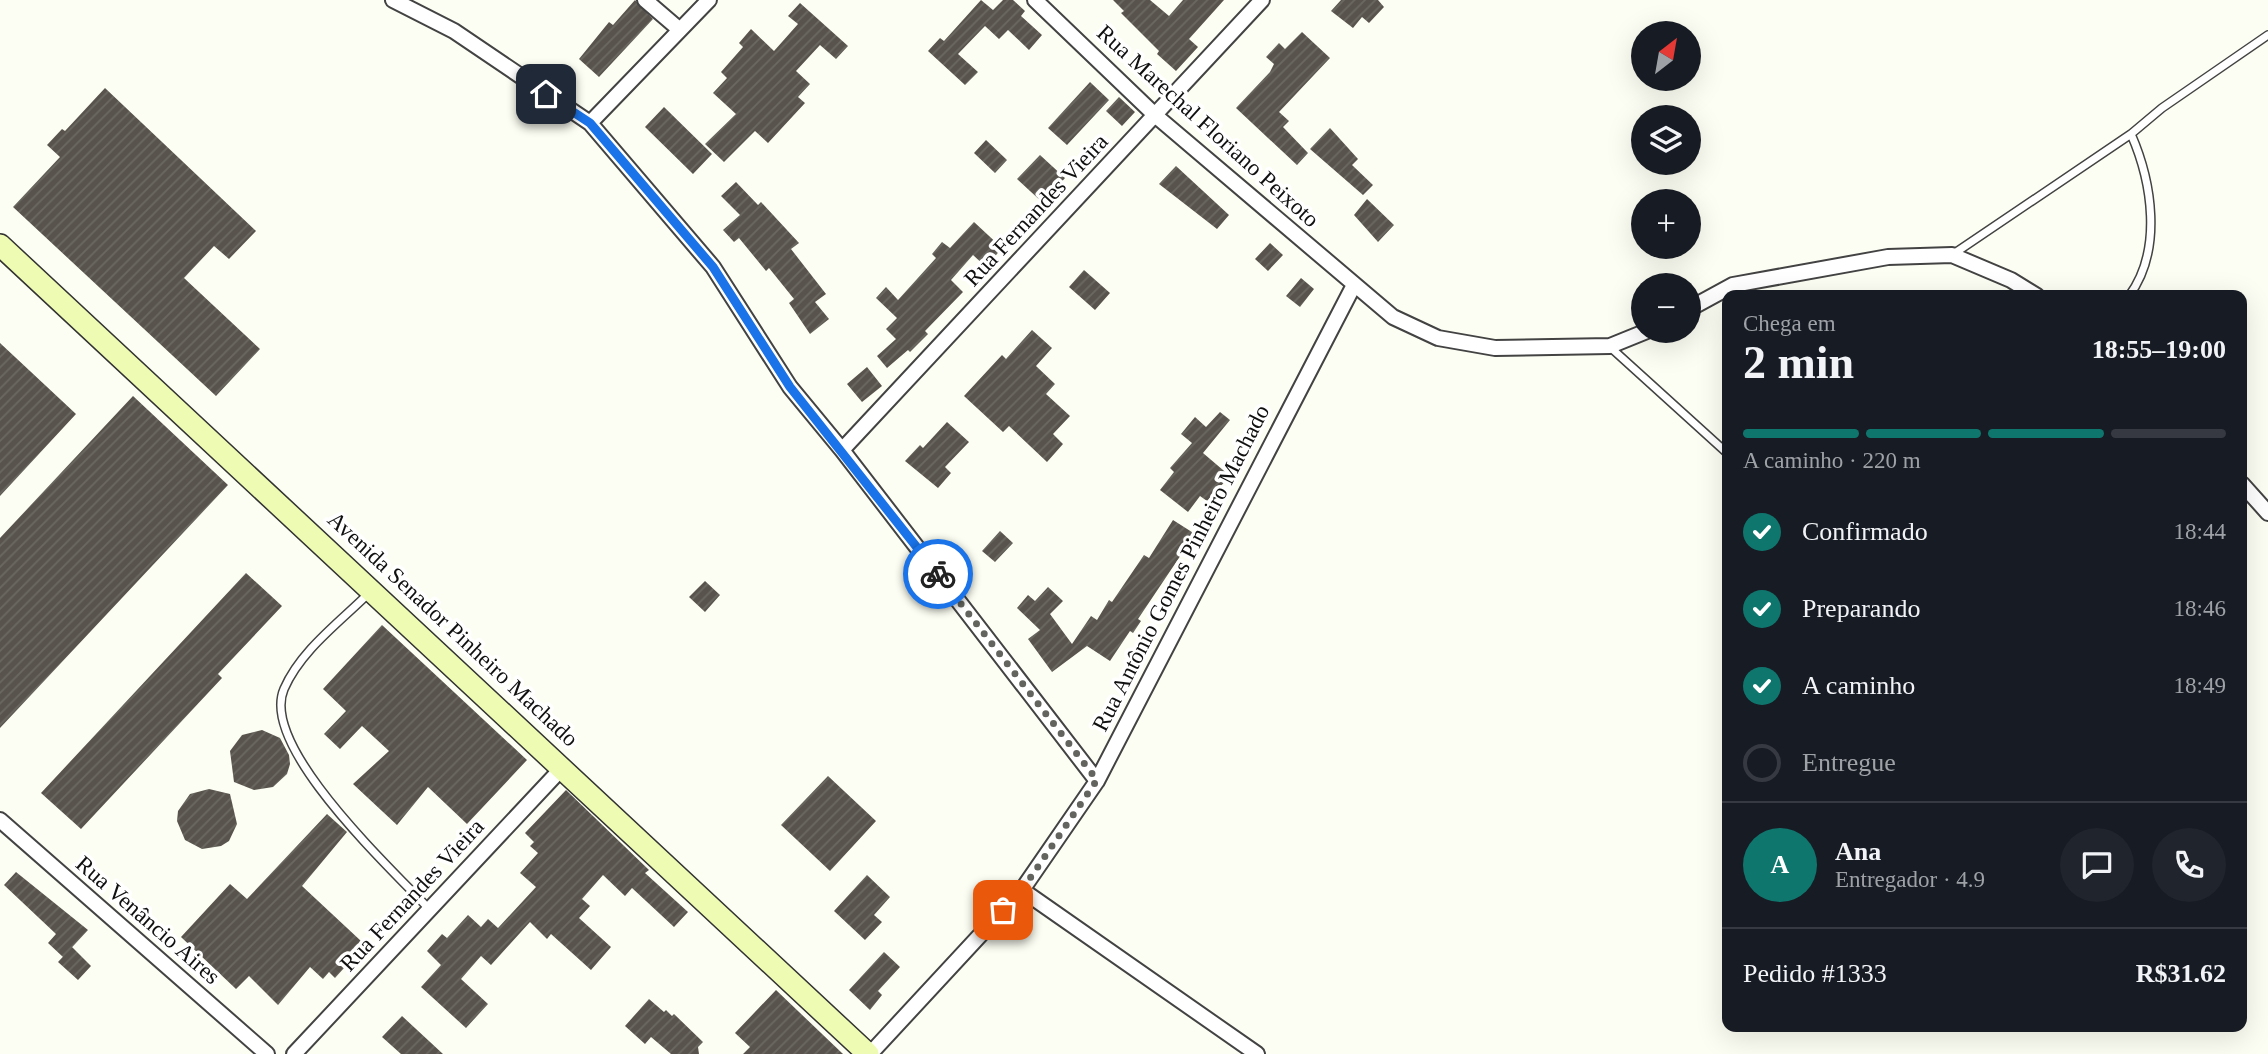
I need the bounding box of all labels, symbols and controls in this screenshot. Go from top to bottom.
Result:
street label: Rua Marechal Floriano Peixoto [1092,20,1324,232]
north arrow [1631,21,1701,91]
map controls [1631,21,1701,343]
pin [516,64,576,124]
icon: home [527,75,565,113]
button: layers [1631,105,1701,175]
street label: Rua Fernandes Vieira [959,129,1113,291]
button: + [1631,189,1701,259]
button: − [1631,273,1701,343]
text: Chega em [1743,311,1836,336]
text: 18:55–19:00 [2092,335,2226,364]
text: 2 min [1743,337,1854,388]
street label: Rua Antônio Gomes Pinheiro Machado [1087,401,1275,735]
text: A caminho · 220 m [1743,448,1921,473]
street label: Avenida Senador Pinheiro Machado [323,507,583,751]
icon: check [1743,513,1781,551]
text: Confirmado [1802,517,1928,546]
text: 18:44 [2174,519,2226,544]
courier [903,539,973,609]
icon: bike [919,555,957,593]
icon: check [1743,590,1781,628]
text: Preparando [1802,594,1920,623]
text: 18:46 [2174,596,2226,621]
icon: check [1743,667,1781,705]
text: A caminho [1802,671,1915,700]
text: 18:49 [2174,673,2226,698]
text: Entregue [1802,748,1896,777]
street label: Rua Fernandes Vieira [335,814,489,976]
button: chat [2060,828,2134,902]
button: phone [2152,828,2226,902]
text: Ana [1835,837,1881,866]
text: A [1771,850,1789,879]
street label: Rua Venâncio Aires [71,851,225,989]
text: Entregador · 4.9 [1835,867,1985,892]
pin [973,880,1033,940]
icon: bag [984,891,1022,929]
text: Pedido #1333 [1743,959,1887,988]
text: R$31.62 [2136,959,2226,988]

